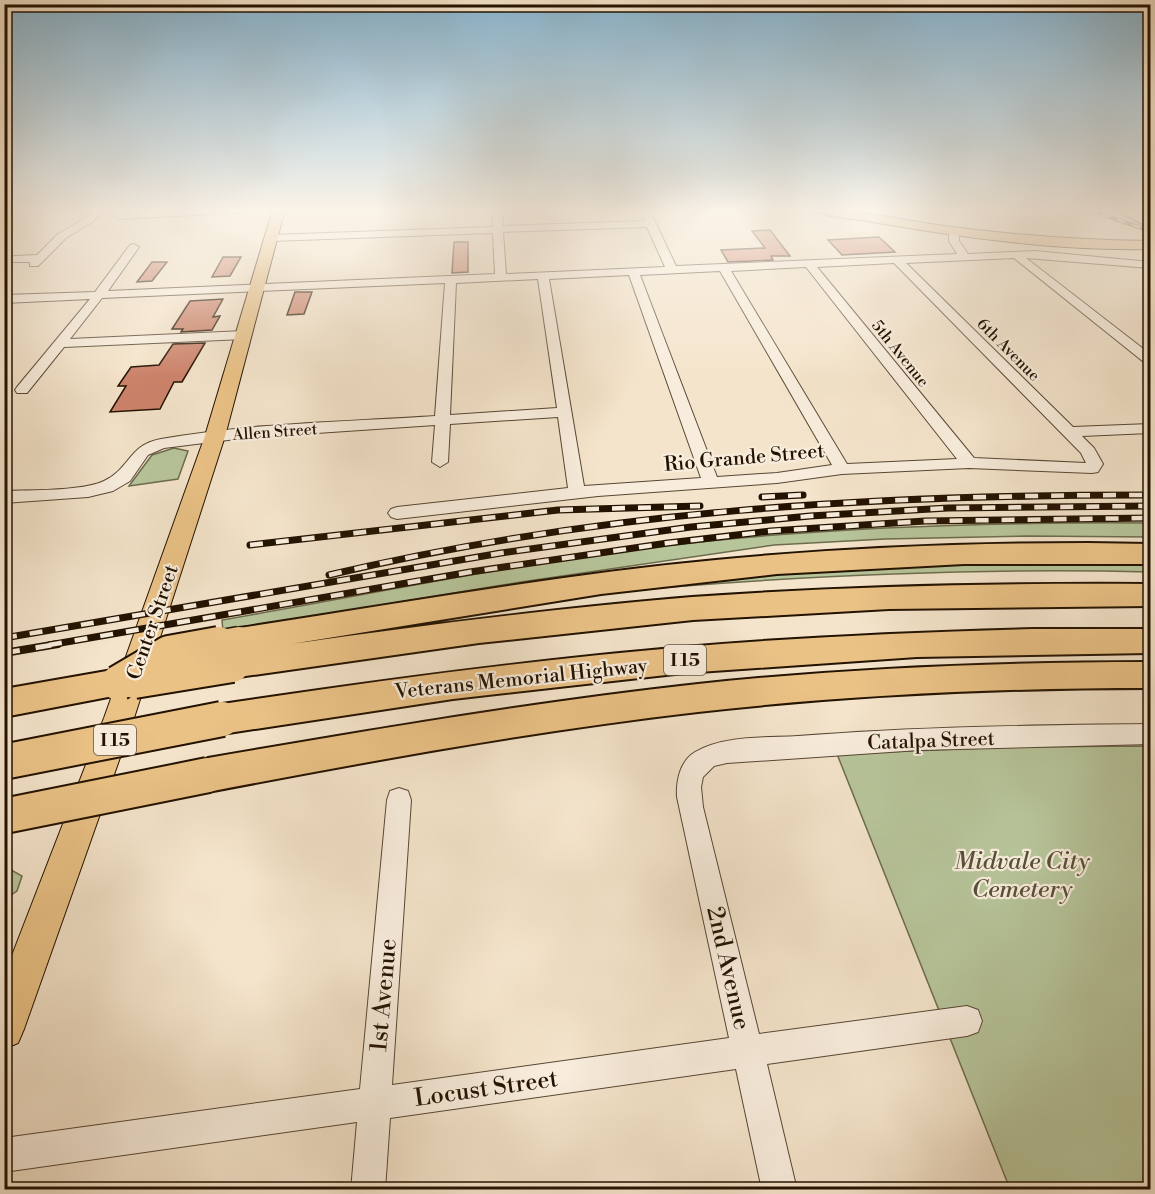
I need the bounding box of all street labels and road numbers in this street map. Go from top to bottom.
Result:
street label: 6th Avenue [973,314,1044,385]
street label: 5th Avenue [867,316,933,391]
street label: Allen Street [231,419,318,445]
street label: Rio Grande Street [663,439,825,478]
street label: Center Street [122,562,185,683]
road number: I 15 [664,645,706,675]
street label: Veterans Memorial Highway [393,654,649,705]
road number: I 15 [94,725,136,755]
street label: Catalpa Street [867,727,995,756]
street label: 2nd Avenue [699,904,757,1033]
street label: 1st Avenue [364,937,404,1053]
street label: Locust Street [412,1064,560,1114]

